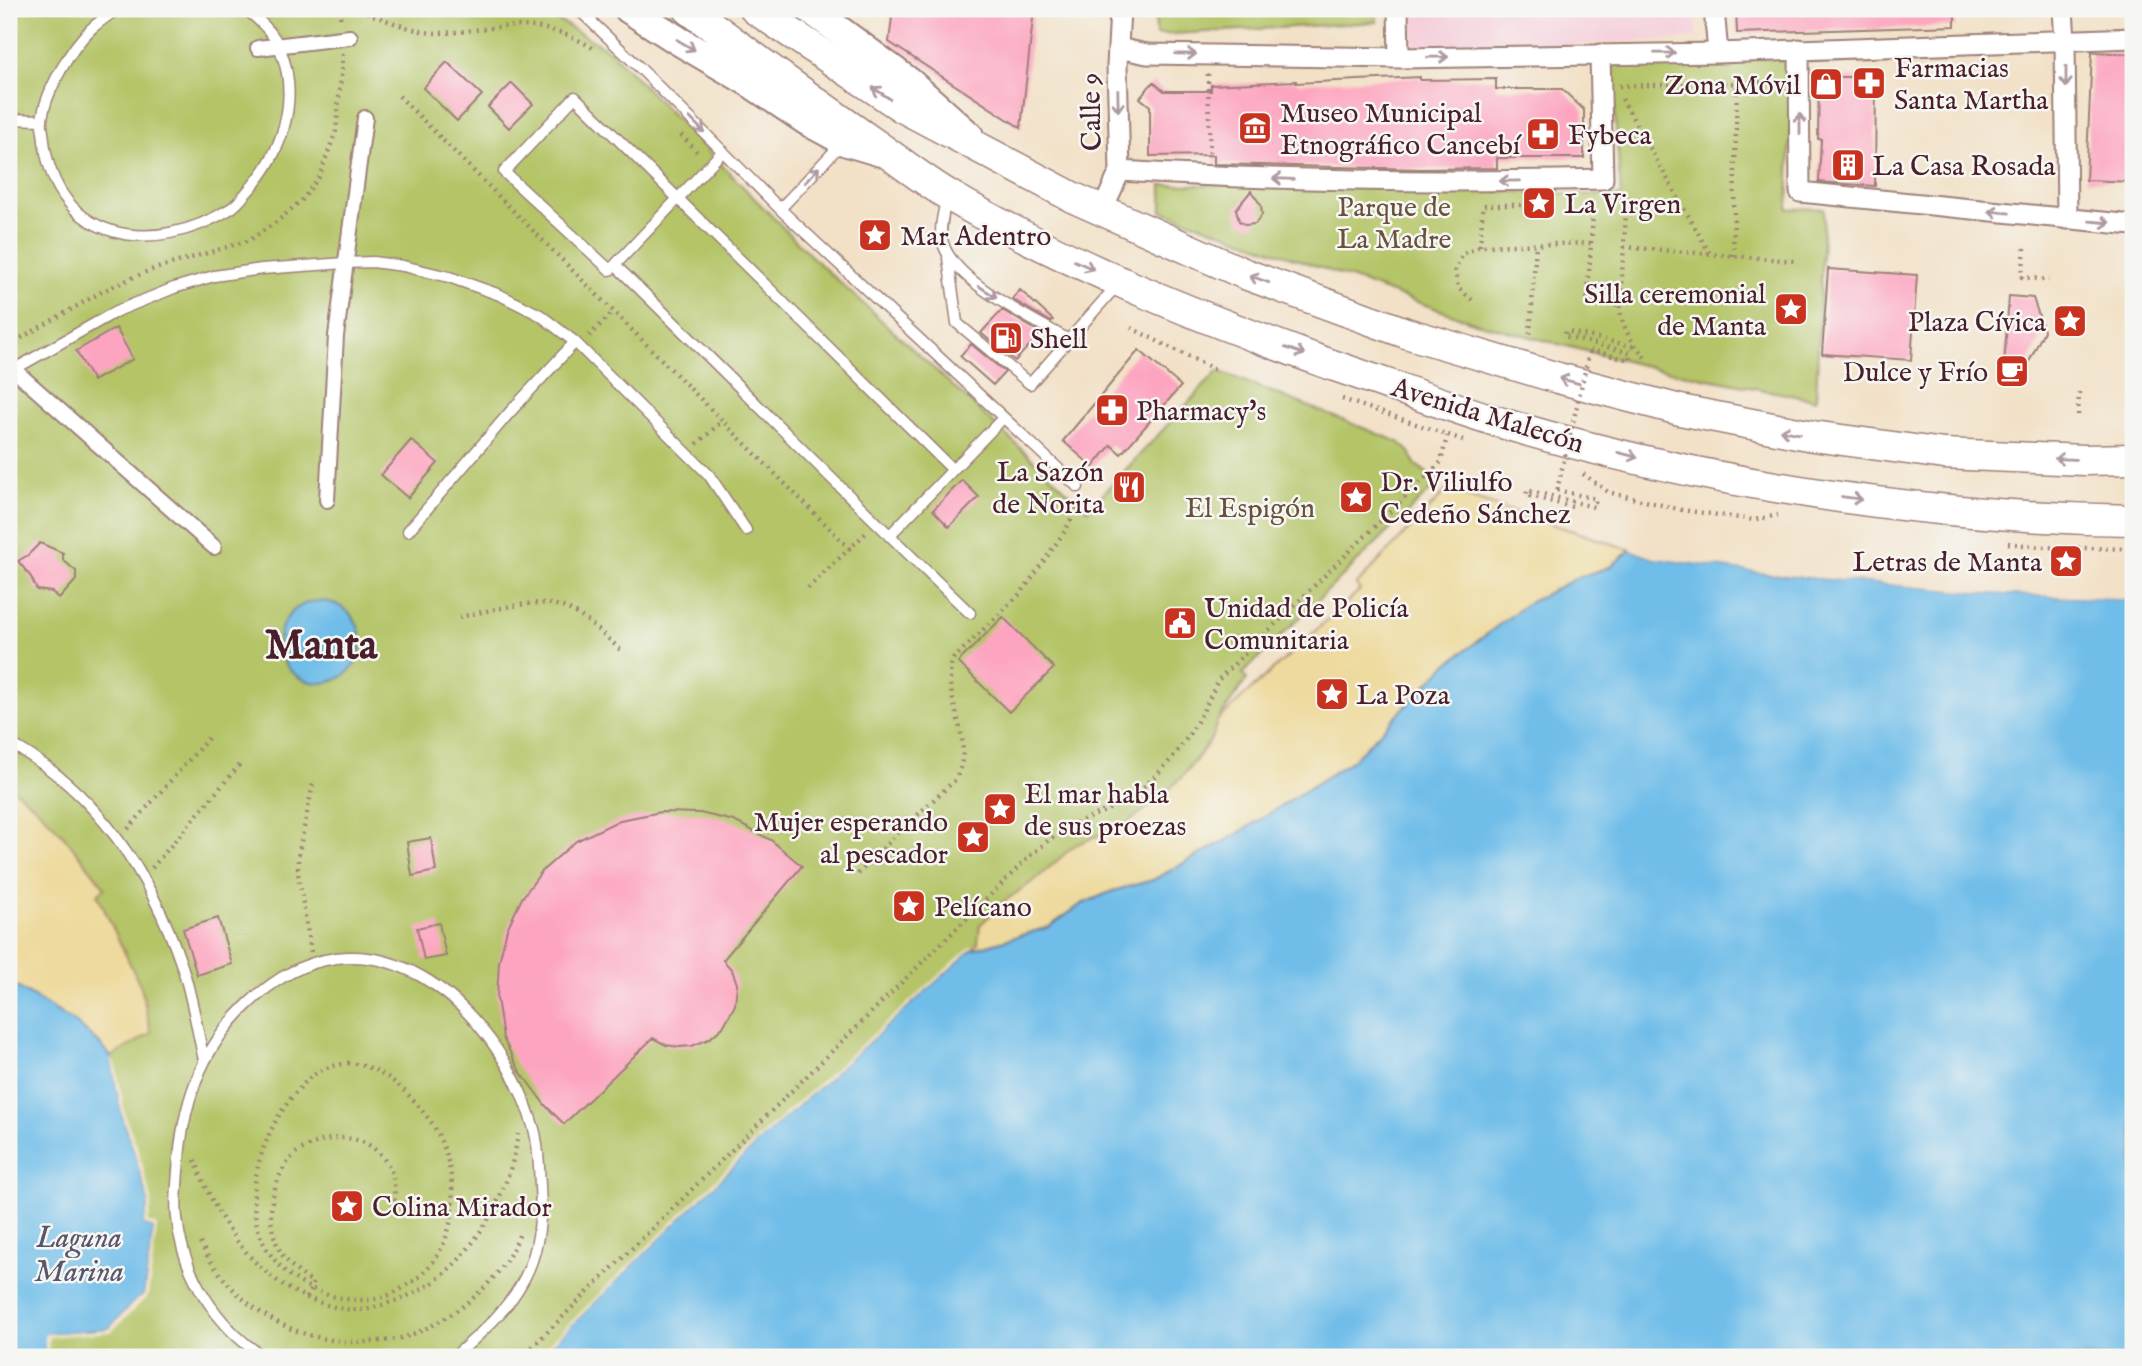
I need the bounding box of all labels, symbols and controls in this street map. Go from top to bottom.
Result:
one-way arrow [676,39,696,53]
one-way arrow [1653,47,1676,60]
one-way arrow [1174,48,1197,61]
one-way arrow [1426,50,1449,64]
place label: Farmacias Santa Martha [1894,52,2049,119]
pharmacy icon: Farmacias Santa Martha [1850,64,1888,102]
shop icon: Zona Móvil [1807,65,1845,103]
one-way arrow [2059,65,2073,88]
place label: Zona Móvil [1665,69,1801,104]
street label: Calle 9 [1074,72,1111,152]
one-way arrow [872,86,892,100]
one-way arrow [1111,90,1125,113]
place label: Museo Municipal Etnográfico Cancebí [1280,97,1522,164]
museum icon: Museo Municipal Etnográfico Cancebí [1236,109,1274,147]
one-way arrow [1793,112,1807,135]
pharmacy icon: Fybeca [1524,115,1562,153]
one-way arrow [688,116,705,133]
place label: Fybeca [1568,119,1652,154]
building icon: La Casa Rosada [1829,146,1867,184]
place label: La Casa Rosada [1872,150,2056,185]
one-way arrow [803,167,820,184]
one-way arrow [1272,173,1295,186]
one-way arrow [1499,175,1522,188]
place icon: La Virgen [1520,184,1558,222]
place label: La Virgen [1564,188,1681,223]
park label: Parque de La Madre [1337,191,1451,258]
one-way arrow [1988,205,2011,218]
place icon: Mar Adentro [856,216,894,254]
one-way arrow [2088,216,2111,229]
place label: Mar Adentro [900,220,1051,255]
one-way arrow [1074,259,1095,272]
one-way arrow [1249,272,1271,285]
place label: Silla ceremonial de Manta [1584,278,1767,345]
one-way arrow [977,285,997,299]
place icon: Silla ceremonial de Manta [1772,290,1810,328]
place icon: Plaza Cívica [2051,302,2089,340]
place label: Plaza Cívica [1908,306,2047,341]
fuel station icon: Shell [987,319,1025,357]
place label: Shell [1030,323,1088,358]
one-way arrow [1283,346,1305,358]
cafe icon: Dulce y Frío [1993,352,2031,390]
place label: Dulce y Frío [1842,356,1988,391]
street label: Avenida Malecón [1386,370,1588,462]
one-way arrow [1558,374,1580,387]
pharmacy icon: Pharmacy's [1093,391,1131,429]
place label: Pharmacy's [1136,395,1266,430]
one-way arrow [1779,424,1802,438]
one-way arrow [1617,450,1639,463]
one-way arrow [2054,452,2077,465]
place label: La Sazón de Norita [992,456,1105,523]
place label: Dr. Viliulfo Cedeño Sánchez [1380,466,1571,533]
restaurant icon: La Sazón de Norita [1110,468,1148,506]
place icon: Dr. Viliulfo Cedeño Sánchez [1337,478,1375,516]
park label: El Espigón [1185,492,1315,527]
one-way arrow [1840,492,1863,505]
place icon: Letras de Manta [2047,542,2085,580]
place label: Letras de Manta [1852,546,2043,581]
place label: Unidad de Policía Comunitaria [1204,592,1409,659]
public building icon: Unidad de Policía Comunitaria [1161,604,1199,642]
district label: Manta [265,620,378,673]
place icon: La Poza [1313,675,1351,713]
place label: La Poza [1356,679,1451,714]
place label: El mar habla de sus proezas [1024,778,1186,845]
place icon: El mar habla de sus proezas [981,790,1019,828]
place label: Mujer esperando al pescador [754,806,948,873]
place icon: Mujer esperando al pescador [954,818,992,856]
place icon: Pelícano [890,887,928,925]
place label: Pelícano [934,891,1032,926]
place icon: Colina Mirador [328,1187,366,1225]
place label: Colina Mirador [372,1191,552,1226]
water label: Laguna Marina [34,1220,124,1292]

